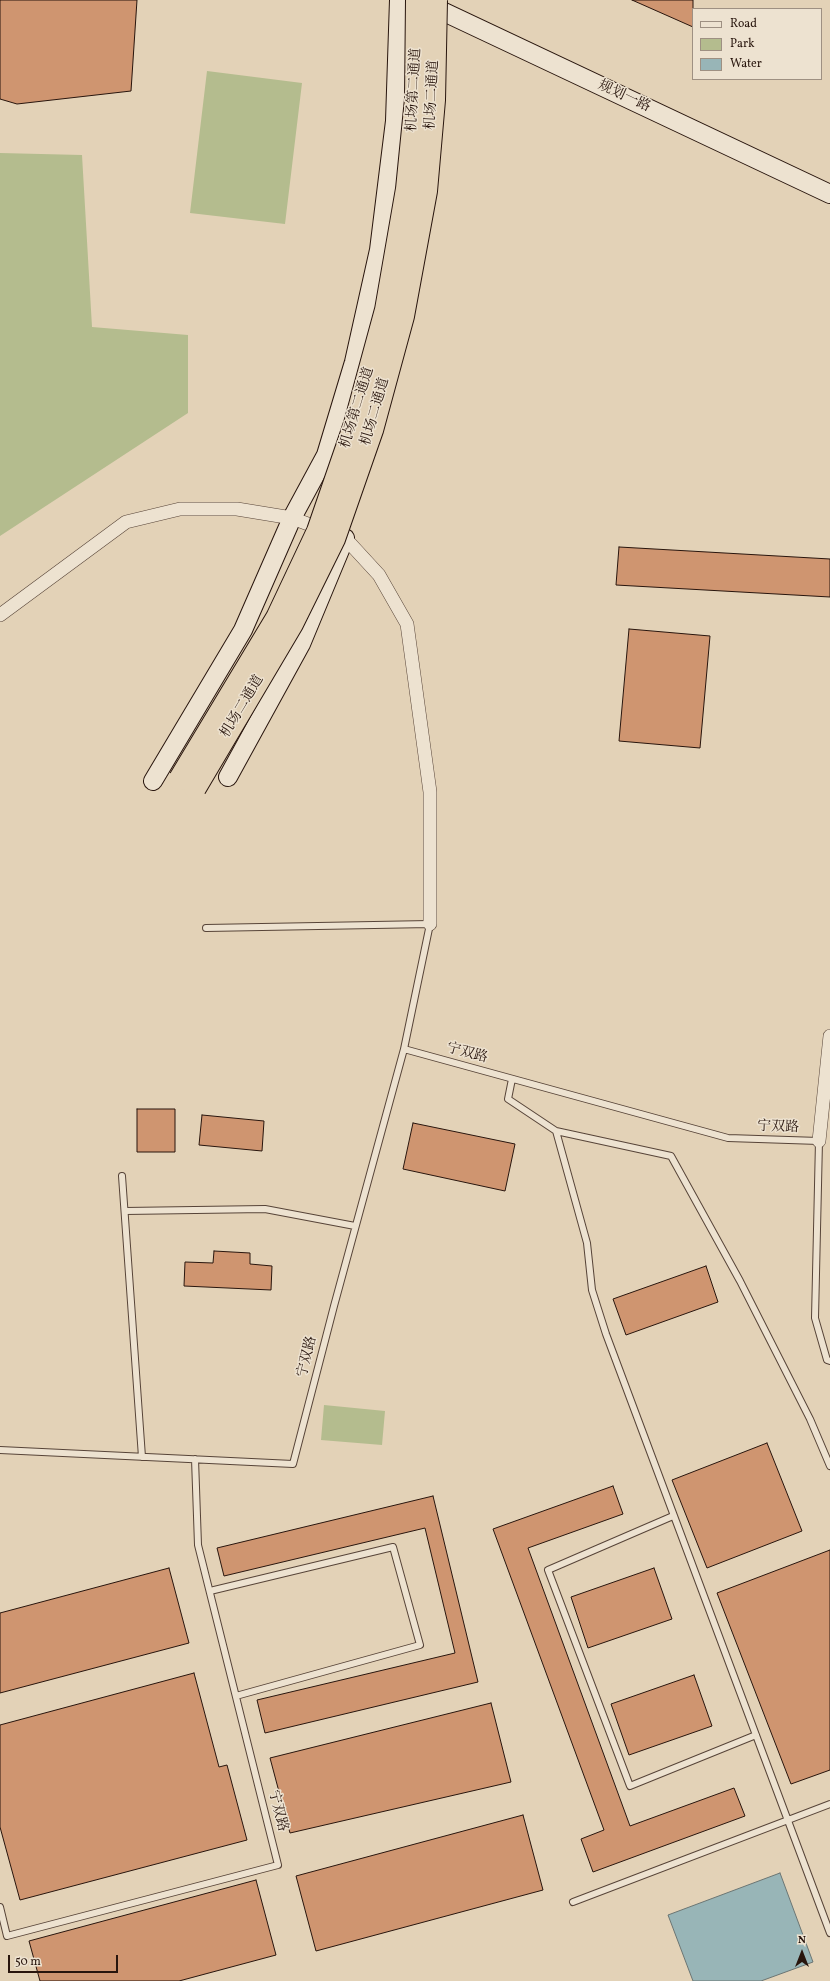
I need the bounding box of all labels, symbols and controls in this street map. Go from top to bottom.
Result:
legend [692,8,822,80]
text: Road [730,16,757,32]
text: Park [730,36,755,52]
street label: 机场第二通道 [404,48,426,132]
text: Water [730,56,762,72]
street label: 机场二通道 [423,60,443,130]
street label: 规划一路 [595,78,653,116]
street label: 机场第二通道 [338,365,378,451]
street label: 机场二通道 [358,376,394,448]
street label: 机场二通道 [218,673,268,741]
street label: 宁双路 [445,1040,489,1068]
street label: 宁双路 [757,1119,799,1137]
street label: 宁双路 [295,1335,321,1379]
street label: 宁双路 [264,1789,290,1833]
north arrow [782,1933,822,1973]
text: N [798,1933,806,1948]
scale bar [10,1947,120,1973]
text: 50 m [15,1954,41,1970]

